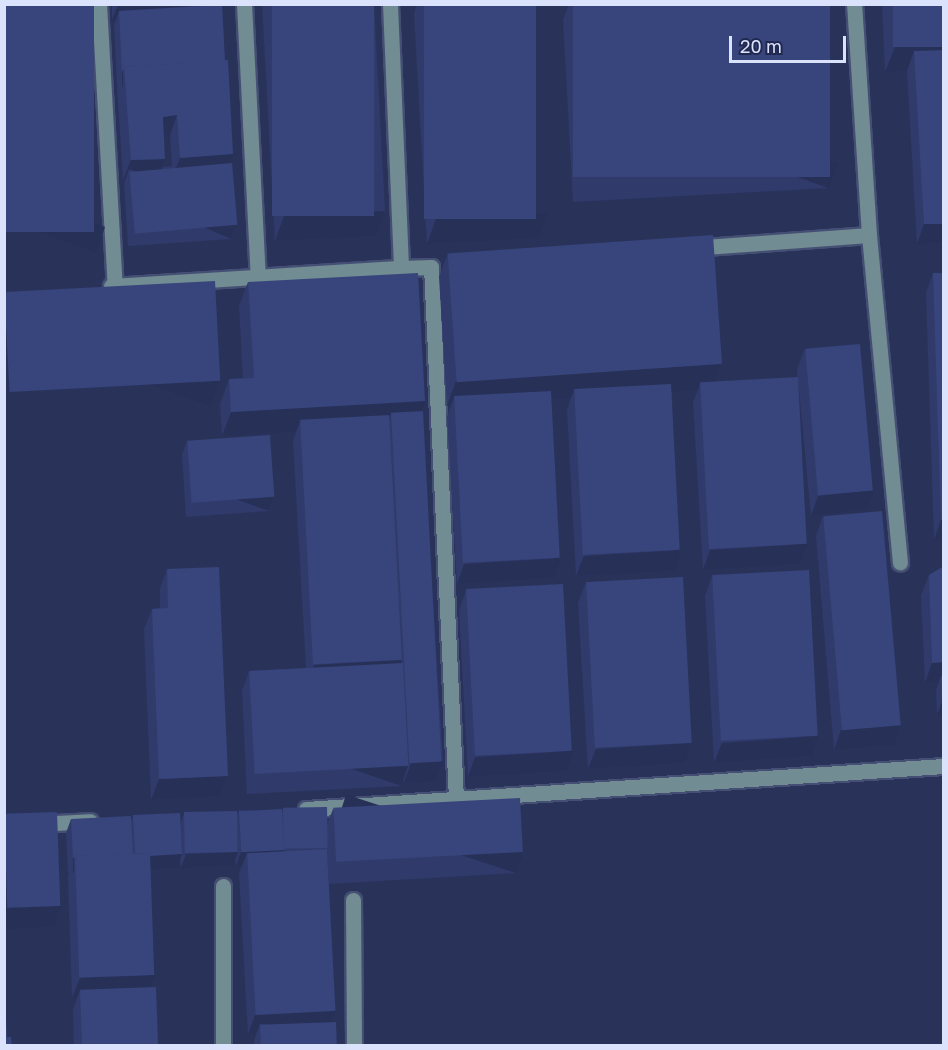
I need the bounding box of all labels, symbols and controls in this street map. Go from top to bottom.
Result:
scale bar [732,24,849,62]
text: 20 m [740,35,782,57]

